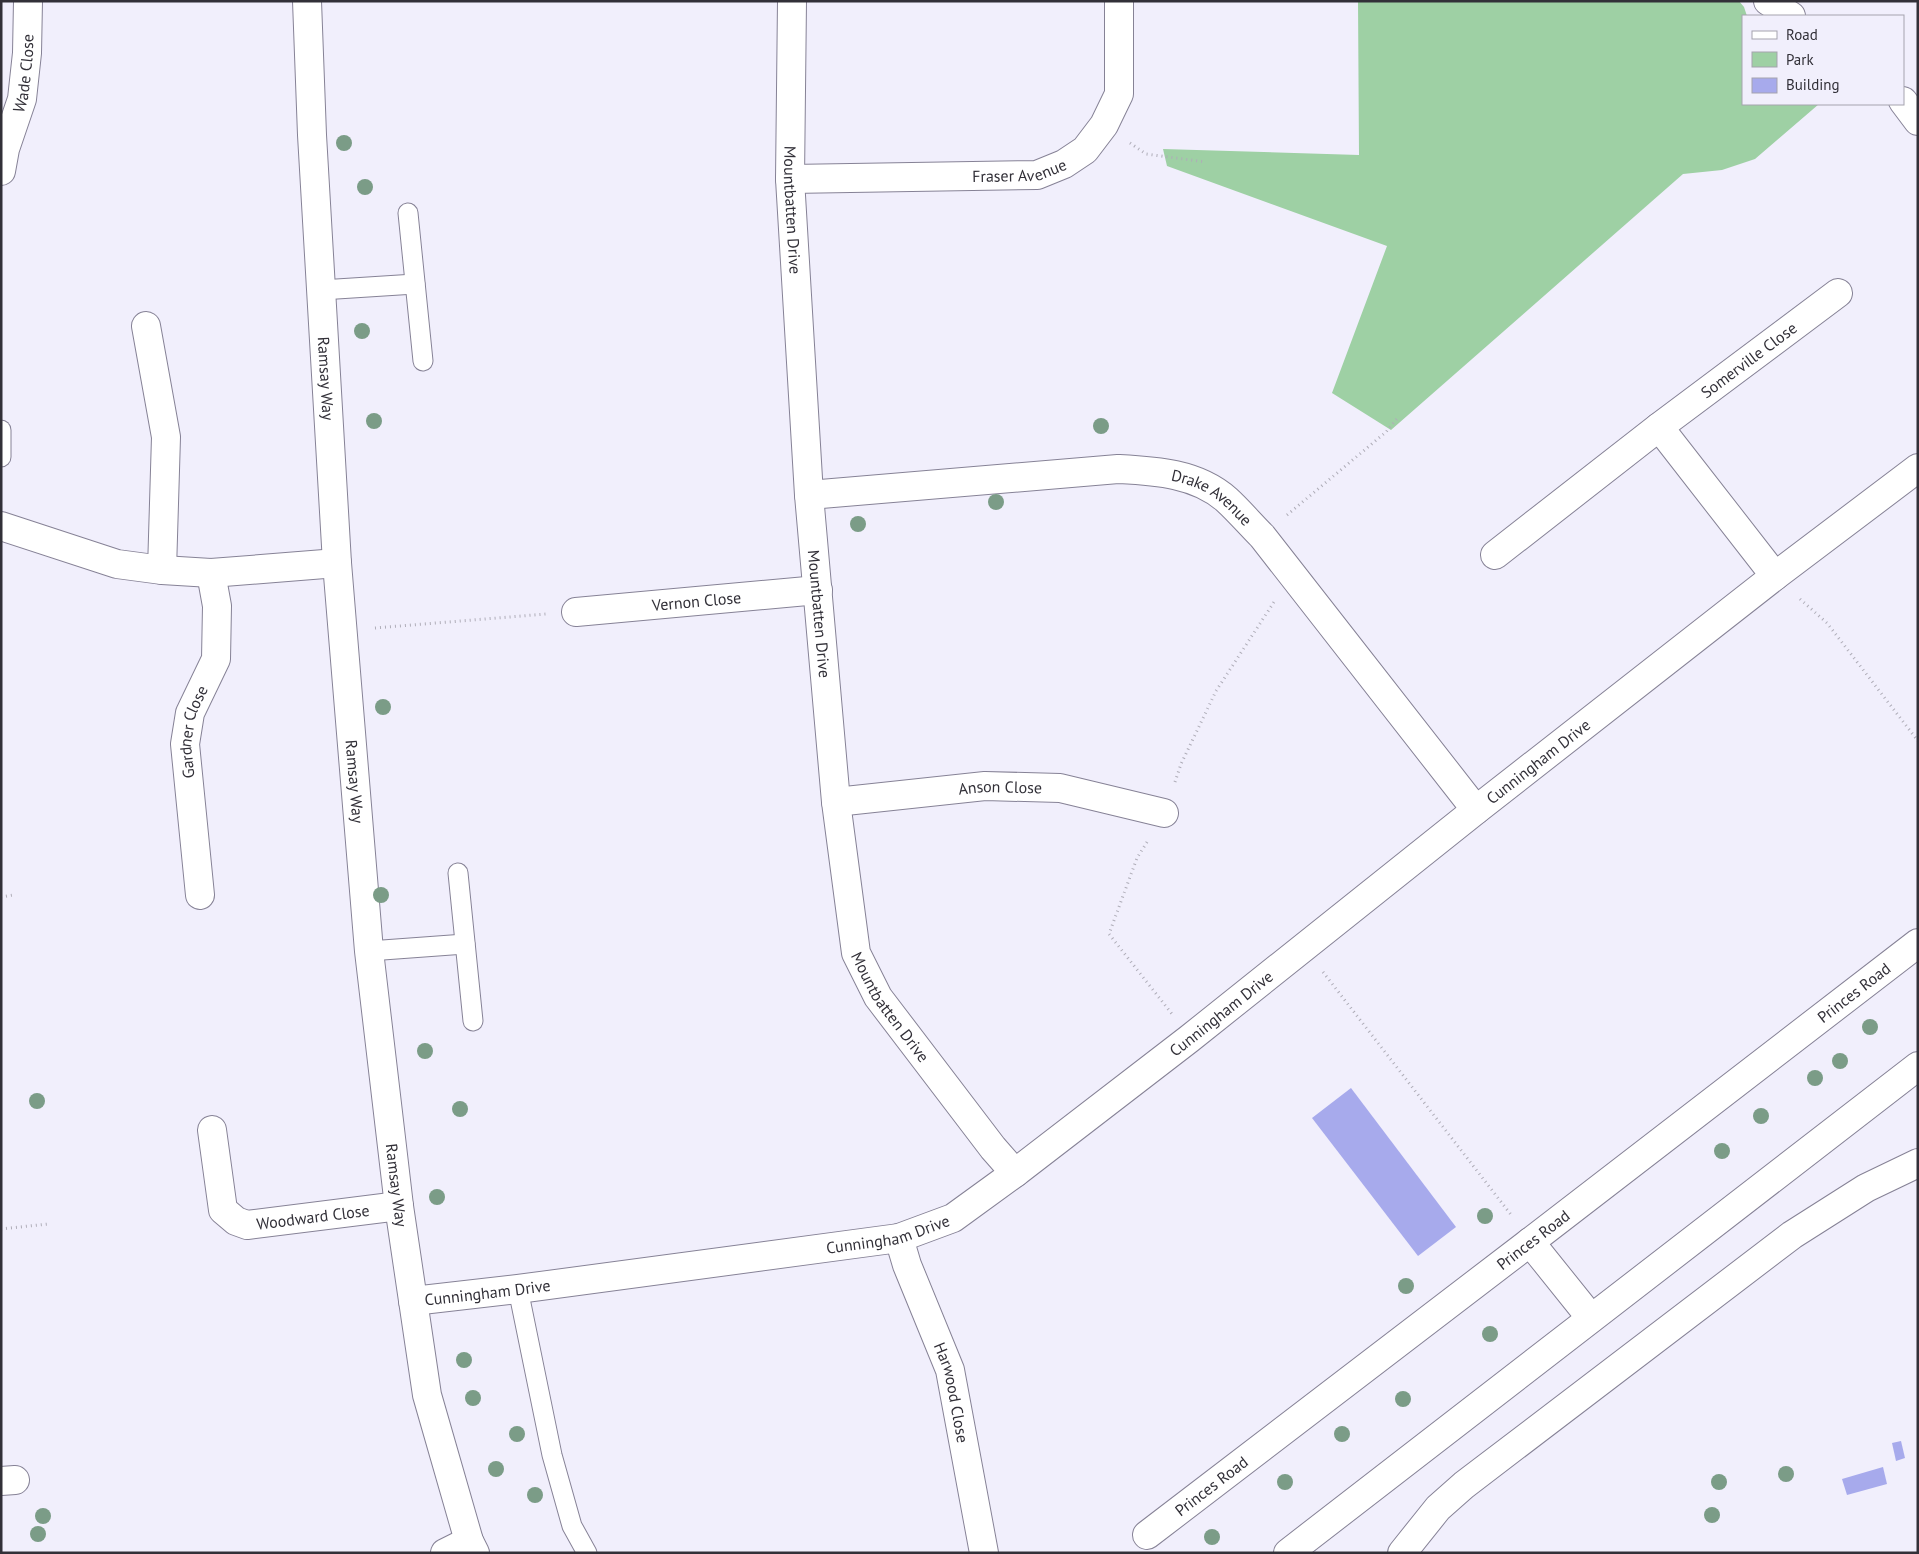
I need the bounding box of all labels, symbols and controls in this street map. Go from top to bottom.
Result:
legend [1742,15,1904,105]
text: Road [1786,25,1818,44]
street label: Wade Close [8,34,37,115]
text: Park [1786,50,1814,69]
text: Building [1786,75,1840,94]
street label: Mountbatten Drive [780,146,806,275]
street label: Fraser Avenue [972,154,1069,186]
street label: Somerville Close [1697,318,1801,402]
street label: Ramsay Way [314,336,339,421]
street label: Drake Avenue [1170,465,1257,530]
street label: Mountbatten Drive [804,549,835,679]
street label: Vernon Close [650,587,742,615]
street label: Gardner Close [175,682,212,779]
street label: Cunningham Drive [1482,714,1594,808]
street label: Ramsay Way [342,739,368,825]
street label: Anson Close [957,776,1042,799]
street label: Mountbatten Drive [847,948,934,1066]
street label: Princes Road [1813,958,1894,1027]
street label: Cunningham Drive [1165,966,1277,1060]
street label: Ramsay Way [382,1142,412,1229]
street label: Woodward Close [255,1200,371,1234]
street label: Princes Road [1492,1205,1573,1274]
street label: Cunningham Drive [825,1210,952,1258]
street label: Cunningham Drive [423,1275,552,1310]
street label: Harwood Close [930,1339,973,1445]
street label: Princes Road [1171,1451,1252,1520]

